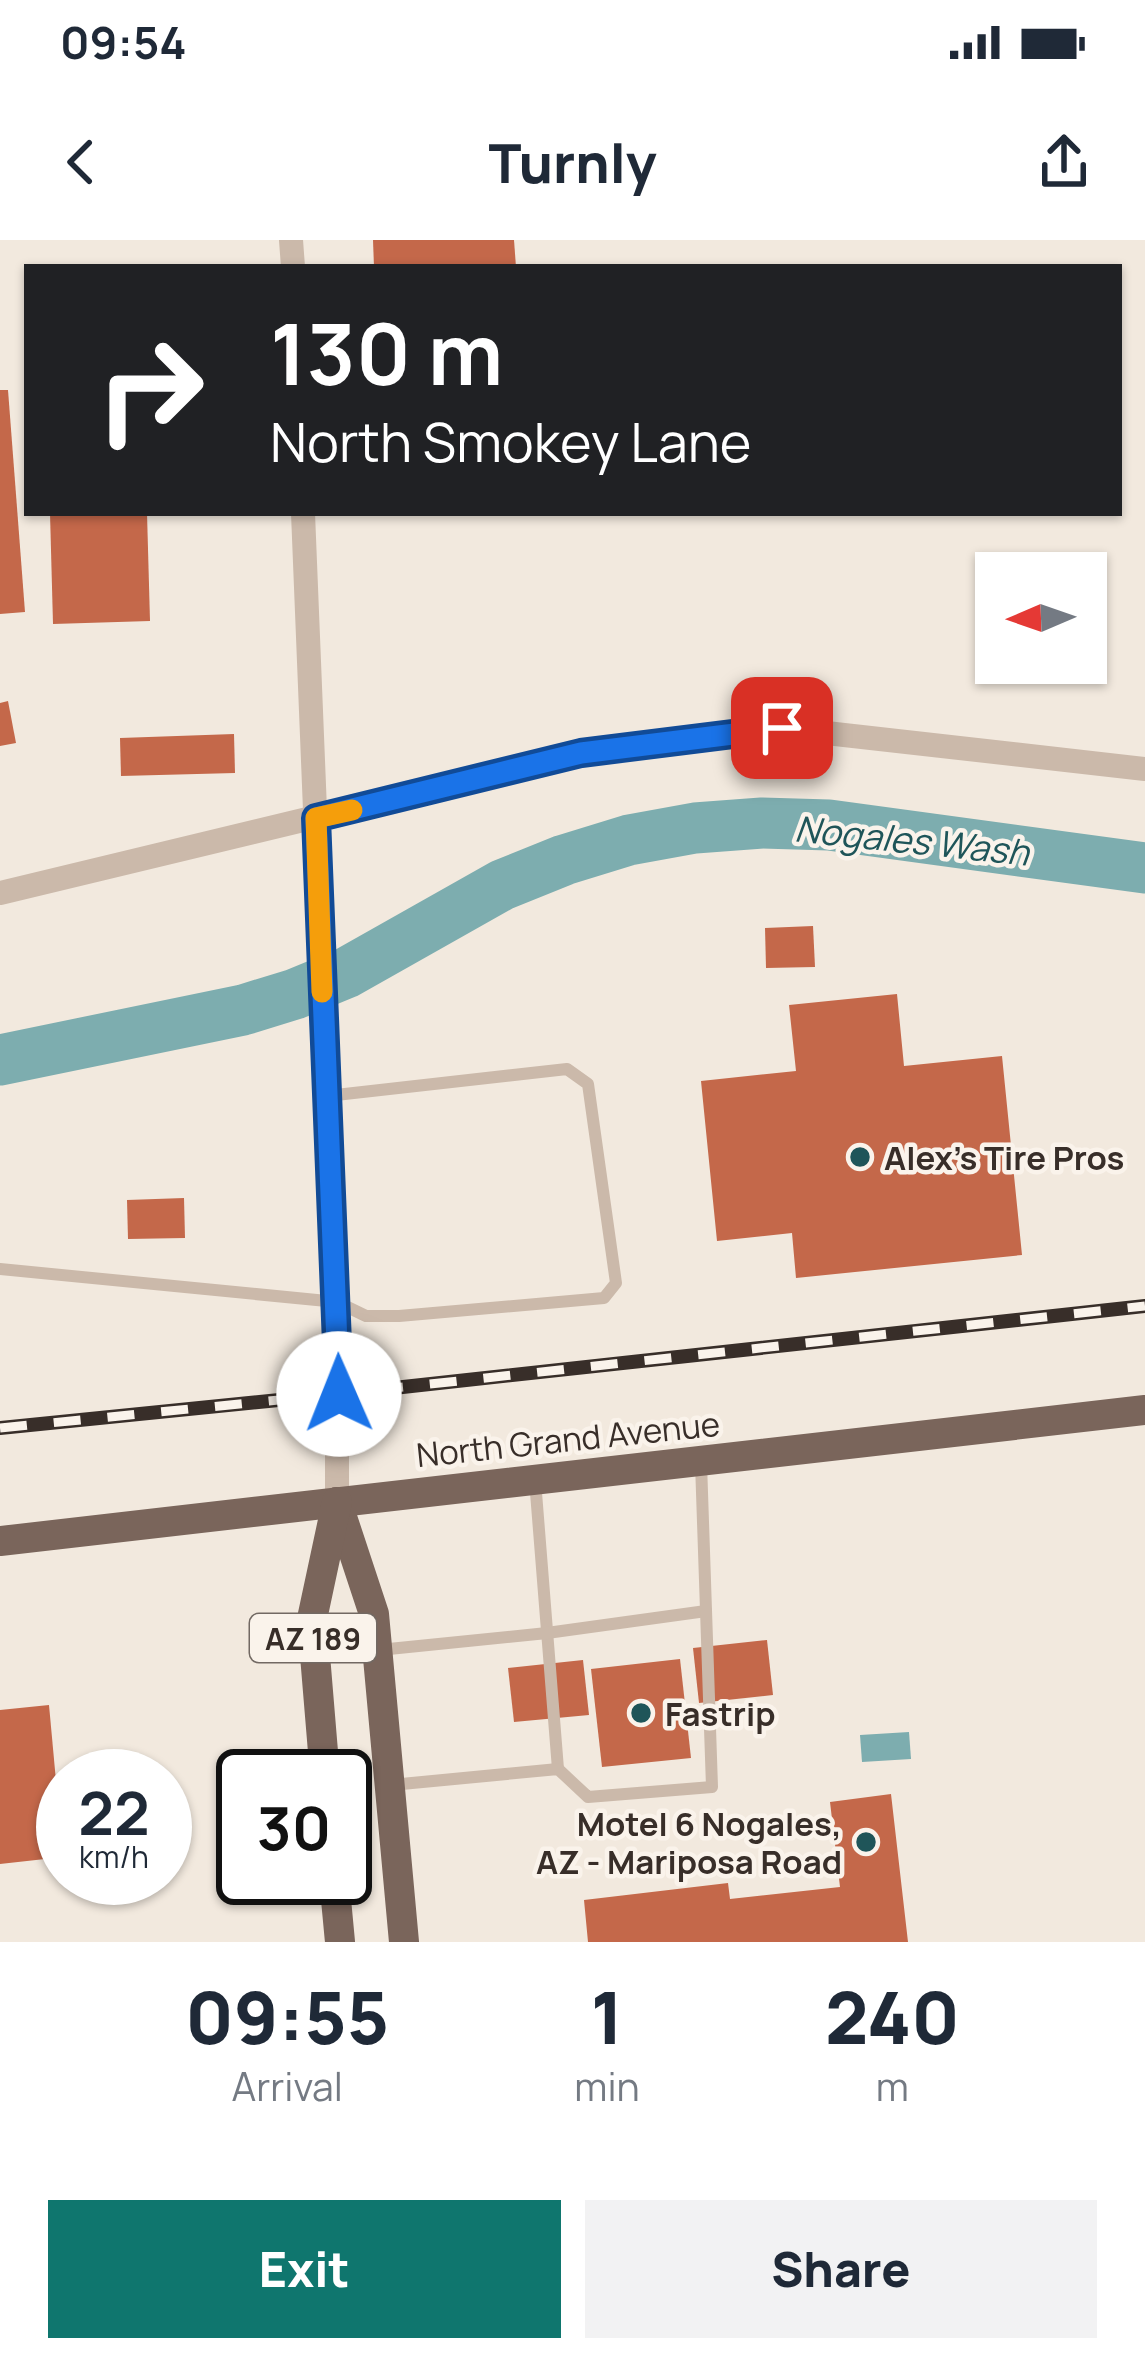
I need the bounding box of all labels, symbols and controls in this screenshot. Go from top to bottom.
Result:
text: 09:54 [60,11,187,73]
text: Turnly [489,125,656,199]
icon: back [48,129,114,195]
icon: share [1031,129,1097,195]
text: 130 m [270,295,503,410]
icon: right [72,312,228,468]
text: North Smokey Lane [270,404,751,478]
north arrow [975,552,1107,684]
map controls [975,552,1107,684]
pin [731,677,833,779]
icon: arrive [749,695,815,761]
water label: Nogales Wash [793,803,1033,877]
place label: Alex's Tire Pros [884,1135,1124,1180]
marker: Alex's Tire Pros [847,1144,873,1170]
position arrow [276,1331,402,1457]
street label: North Grand Avenue [414,1401,722,1477]
road number: AZ 189 [250,1614,376,1662]
place label: Fastrip [665,1691,776,1736]
marker: Fastrip [628,1700,654,1726]
speed limit sign: 30 [216,1749,372,1905]
text: 22 [78,1771,150,1853]
place label: Motel 6 Nogales, AZ - Mariposa Road [536,1801,842,1884]
marker: Motel 6 Nogales, AZ - Mariposa Road [853,1829,879,1855]
text: km/h [79,1836,149,1877]
text: 09:55 [185,1967,389,2066]
text: 1 [591,1967,623,2066]
text: 240 [825,1967,960,2066]
text: Arrival [231,2059,343,2113]
text: min [574,2059,640,2113]
text: m [876,2059,909,2113]
button: Exit [48,2200,561,2338]
button: Share [585,2200,1097,2338]

